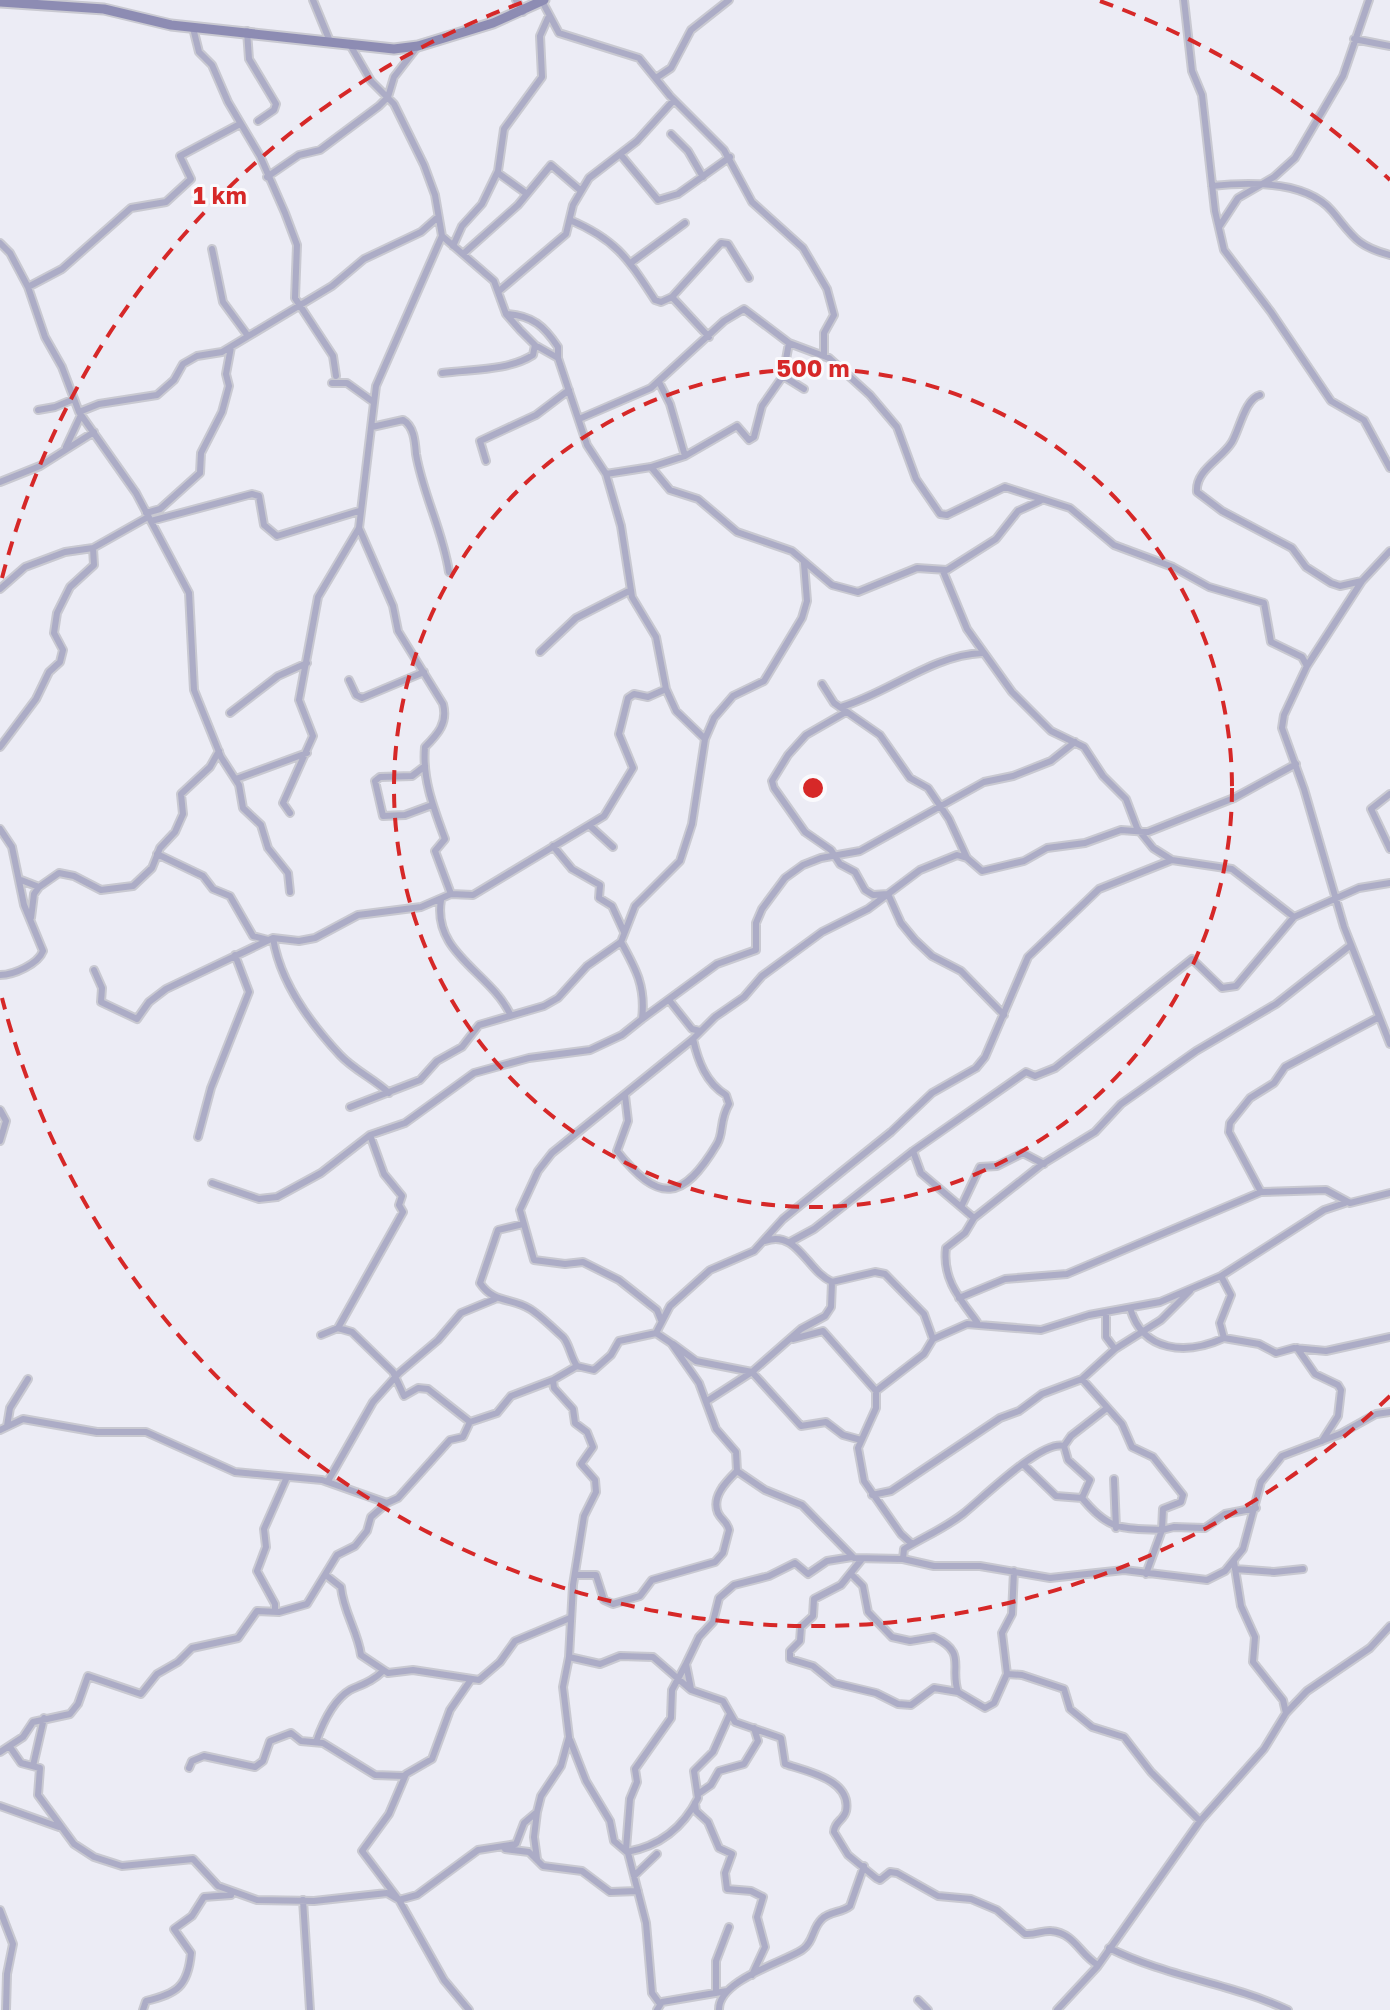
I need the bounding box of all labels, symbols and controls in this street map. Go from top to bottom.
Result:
text: 1 km [193,180,247,209]
text: 500 m [777,353,849,382]
centre of rings [799,774,827,802]

